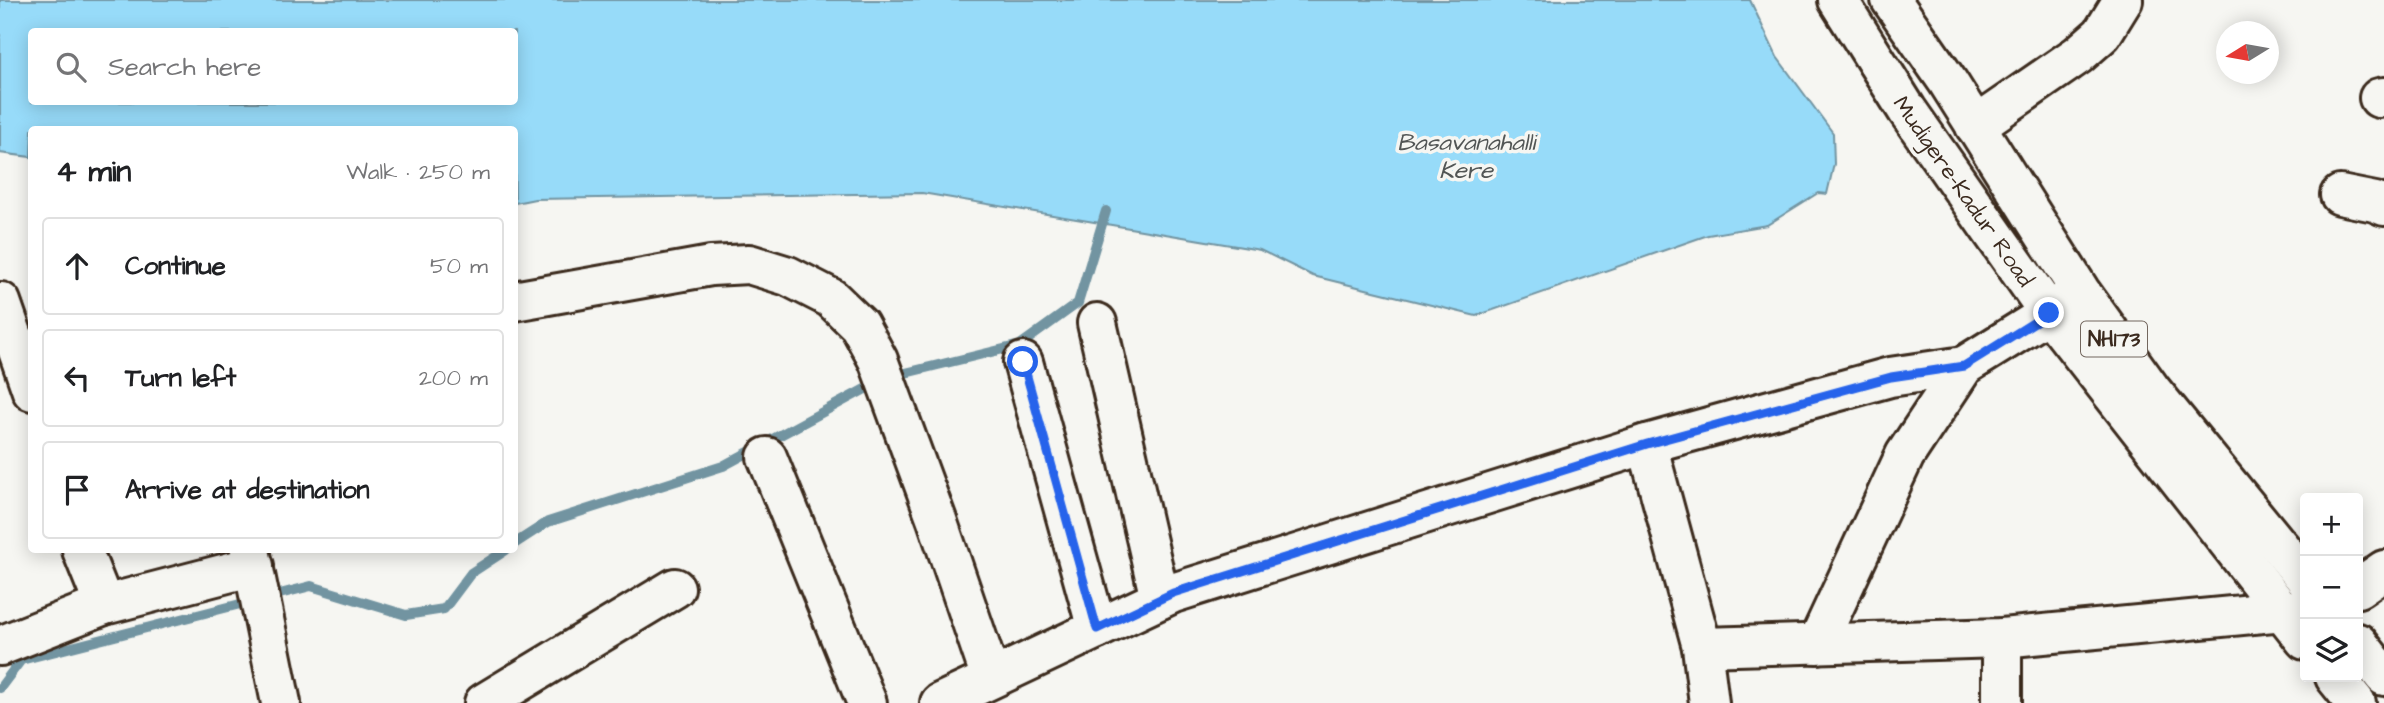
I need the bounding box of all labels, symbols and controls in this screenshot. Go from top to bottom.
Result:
north arrow [2216,21,2279,84]
search box [28,28,518,105]
icon: search [52,48,90,86]
text: Search here [108,49,261,85]
street label: Mudigere-Kadur Road [1884,90,2041,294]
water label: Basavanahalli Kere [1397,126,1538,188]
text: 4 min [56,151,131,193]
text: Walk · 250 m [346,156,490,188]
icon: ahead [58,247,96,285]
text: Continue [125,248,226,284]
text: 50 m [430,250,488,282]
route end [2033,297,2064,328]
road number: NH173 [2081,322,2147,356]
route start [1007,346,1038,377]
icon: left [58,359,96,397]
text: Turn left [125,360,236,396]
text: 200 m [419,362,488,394]
icon: arrive [58,471,96,509]
text: Arrive at destination [125,472,370,508]
map controls [2300,493,2363,682]
button: + [2300,493,2363,556]
button: − [2300,556,2363,619]
button: layers [2300,619,2363,682]

